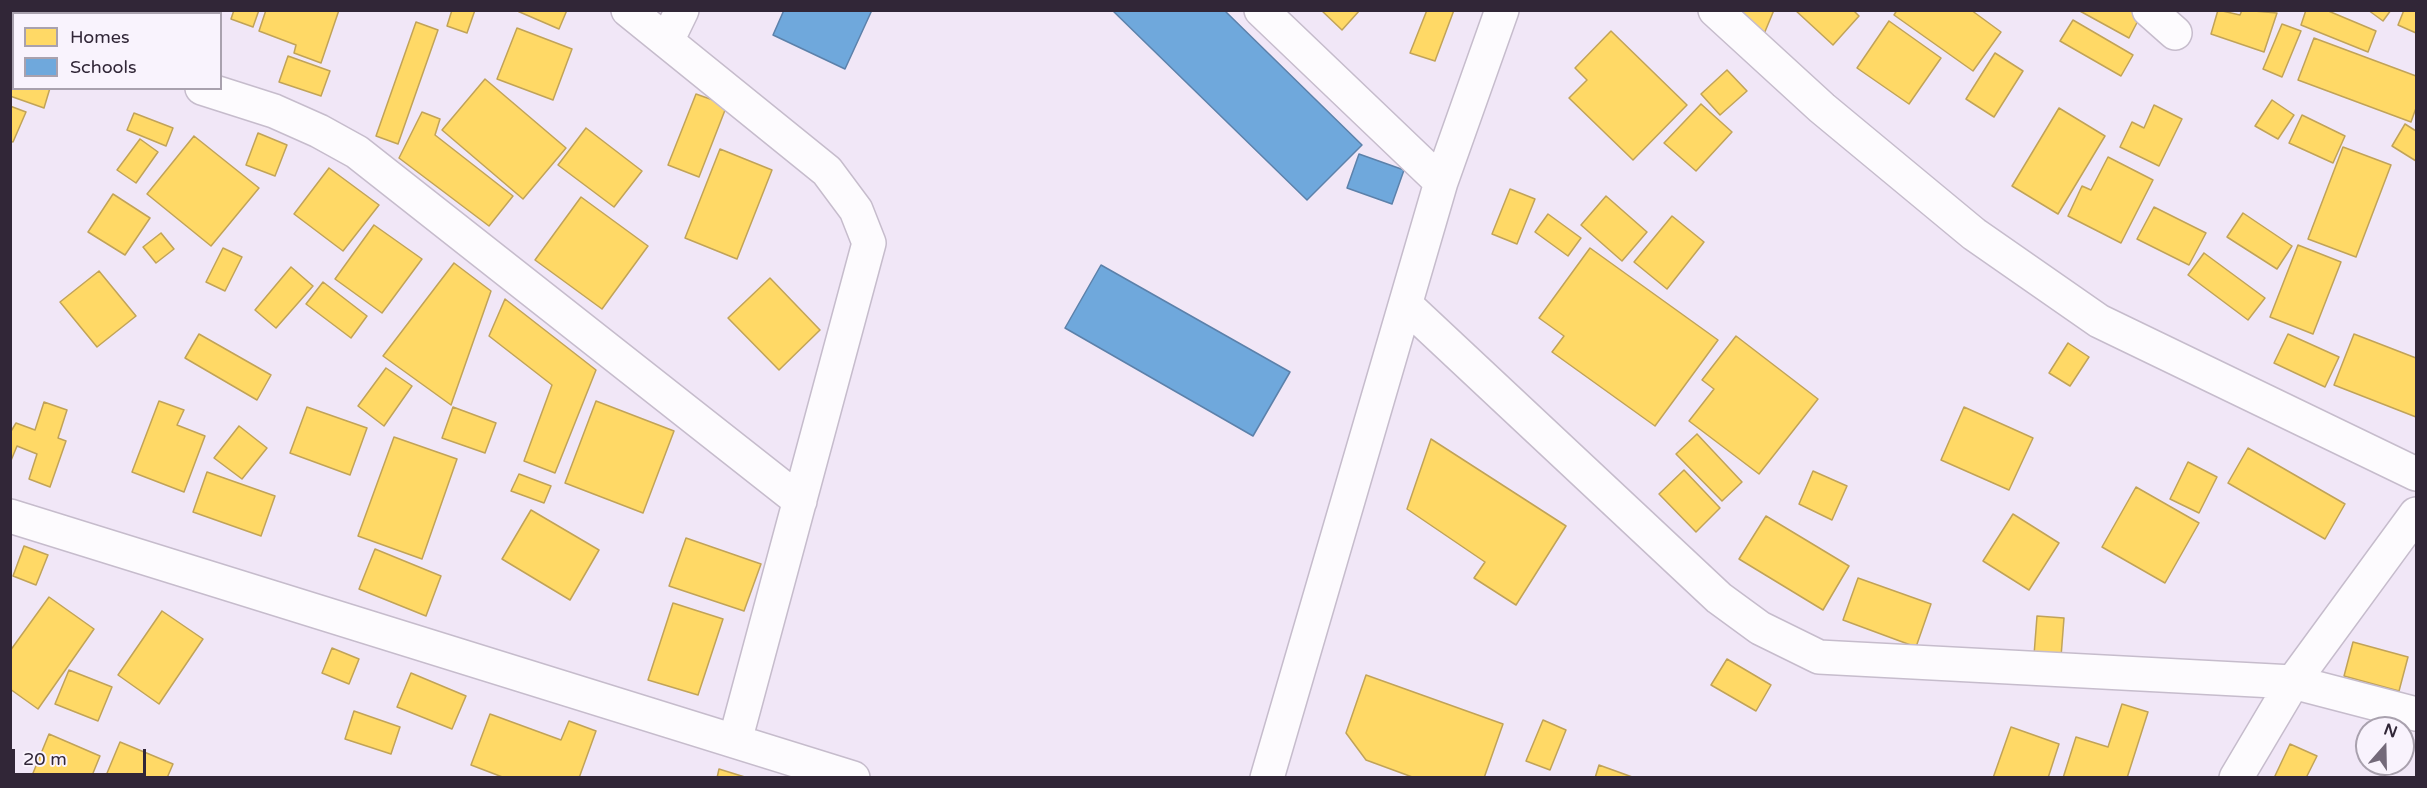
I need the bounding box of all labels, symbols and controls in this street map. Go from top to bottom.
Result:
legend [12,12,222,90]
text: Homes [70,26,130,48]
text: Schools [70,56,137,78]
north arrow [2355,716,2415,776]
text: N [2381,719,2400,743]
scale bar [15,737,148,775]
text: 20 m [23,748,67,770]

